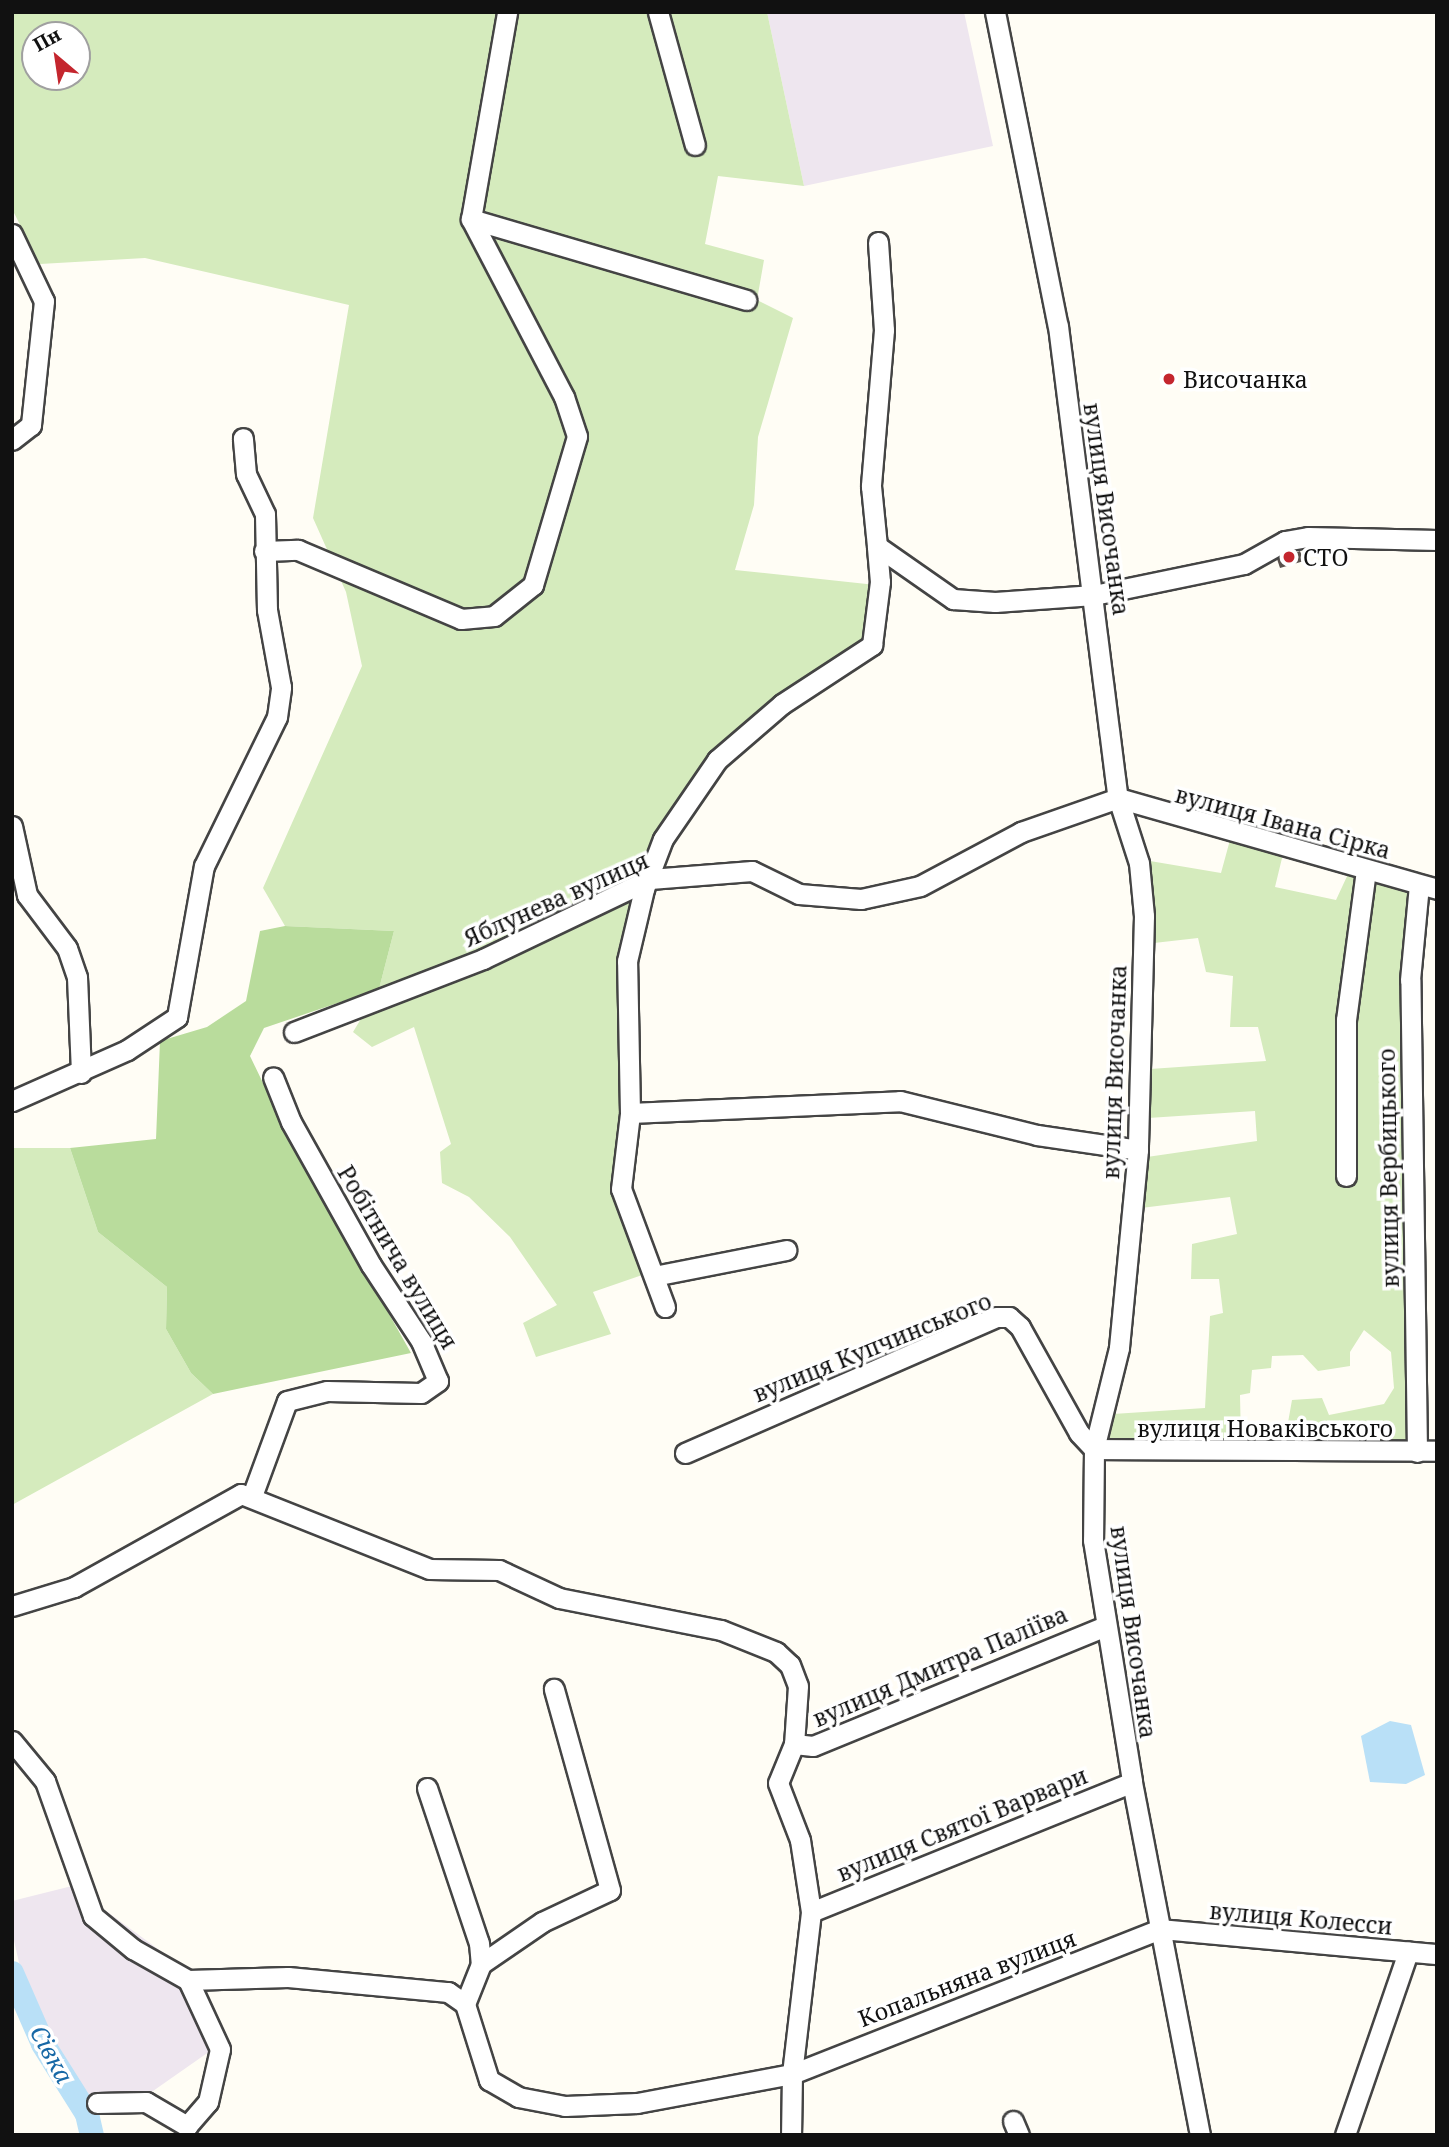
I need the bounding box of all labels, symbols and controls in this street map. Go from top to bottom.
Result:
north arrow [21,21,91,91]
text: Пн [28,21,65,58]
place label: Височанка [1183,365,1308,393]
marker: Височанка [1161,371,1177,387]
street label: вулиця Височанка [1078,401,1136,617]
place label: СТО [1303,543,1348,571]
marker: СТО [1281,549,1297,565]
street label: вулиця Івана Сірка [1172,780,1394,864]
street label: Яблунева вулиця [459,846,653,952]
street label: вулиця Височанка [1096,964,1132,1180]
street label: вулиця Вербицького [1372,1048,1404,1288]
street label: Робітнича вулиця [332,1160,464,1354]
street label: вулиця Купчинського [749,1287,995,1407]
street label: вулиця Новаківського [1137,1414,1393,1442]
street label: вулиця Височанка [1105,1524,1163,1740]
street label: вулиця Дмитра Паліїва [808,1600,1072,1732]
street label: вулиця Святої Варвари [833,1761,1091,1887]
street label: вулиця Колесси [1208,1896,1394,1940]
street label: Копальняна вулиця [854,1924,1080,2032]
water label: Сівка [24,2020,80,2088]

